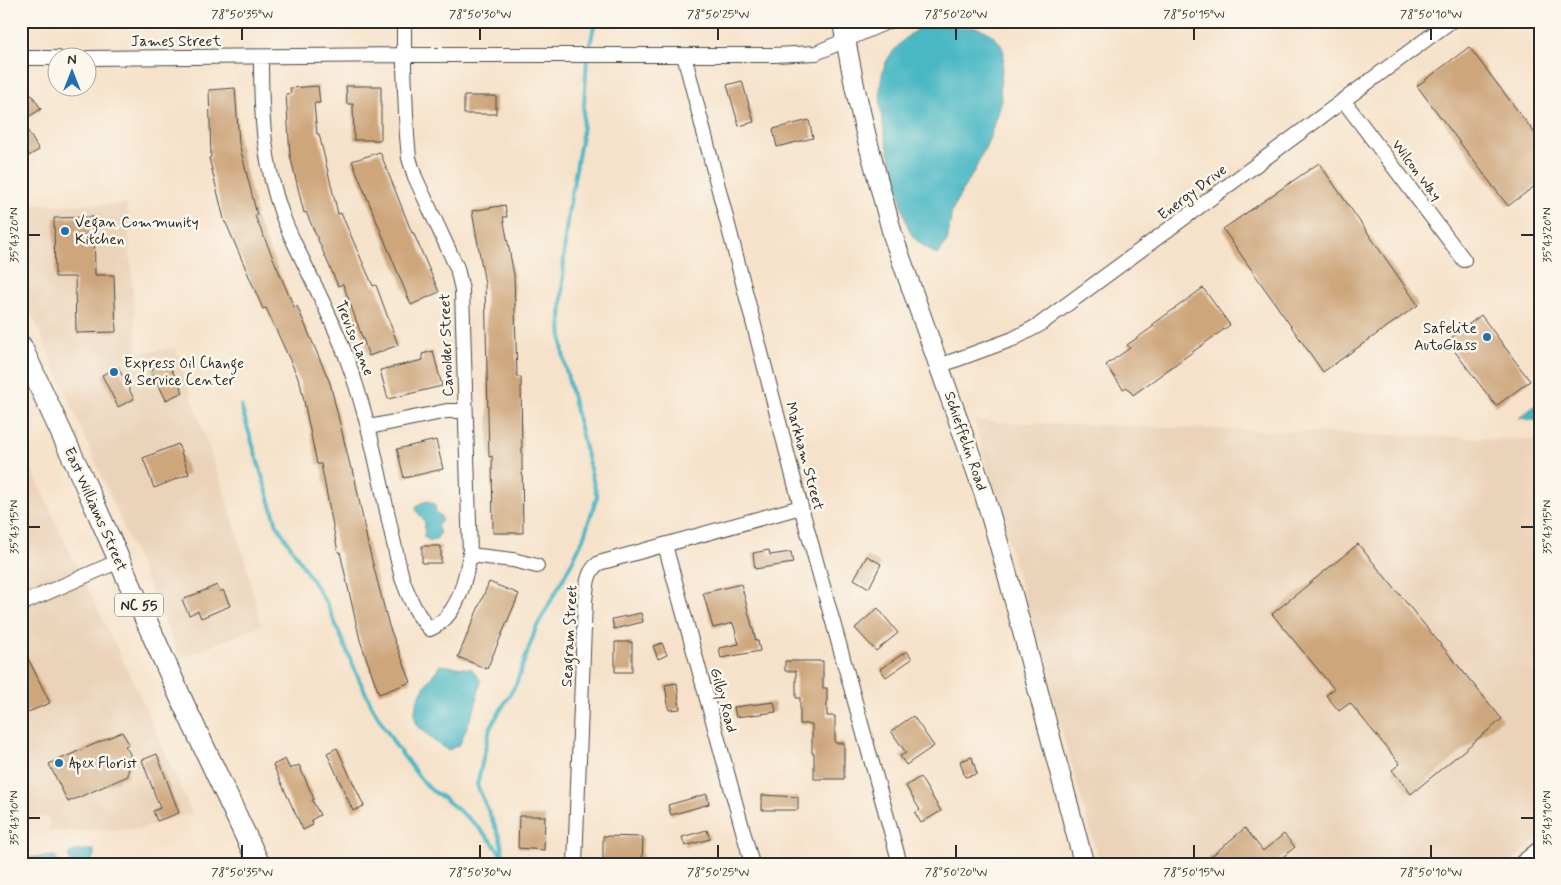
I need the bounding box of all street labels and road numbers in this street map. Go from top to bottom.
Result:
street label: James Street [131,32,221,52]
street label: Wilcon Way [1387,136,1446,205]
street label: Energy Drive [1154,160,1232,226]
street label: Canolder Street [435,293,459,397]
street label: Treviso Lane [330,298,378,379]
street label: Schieffelin Road [939,389,991,494]
street label: Markham Street [780,400,828,513]
street label: East Williams Street [59,444,131,575]
street label: Seagram Street [557,584,584,688]
road number: NC 55 [115,594,163,616]
street label: Gilby Road [705,666,741,735]

